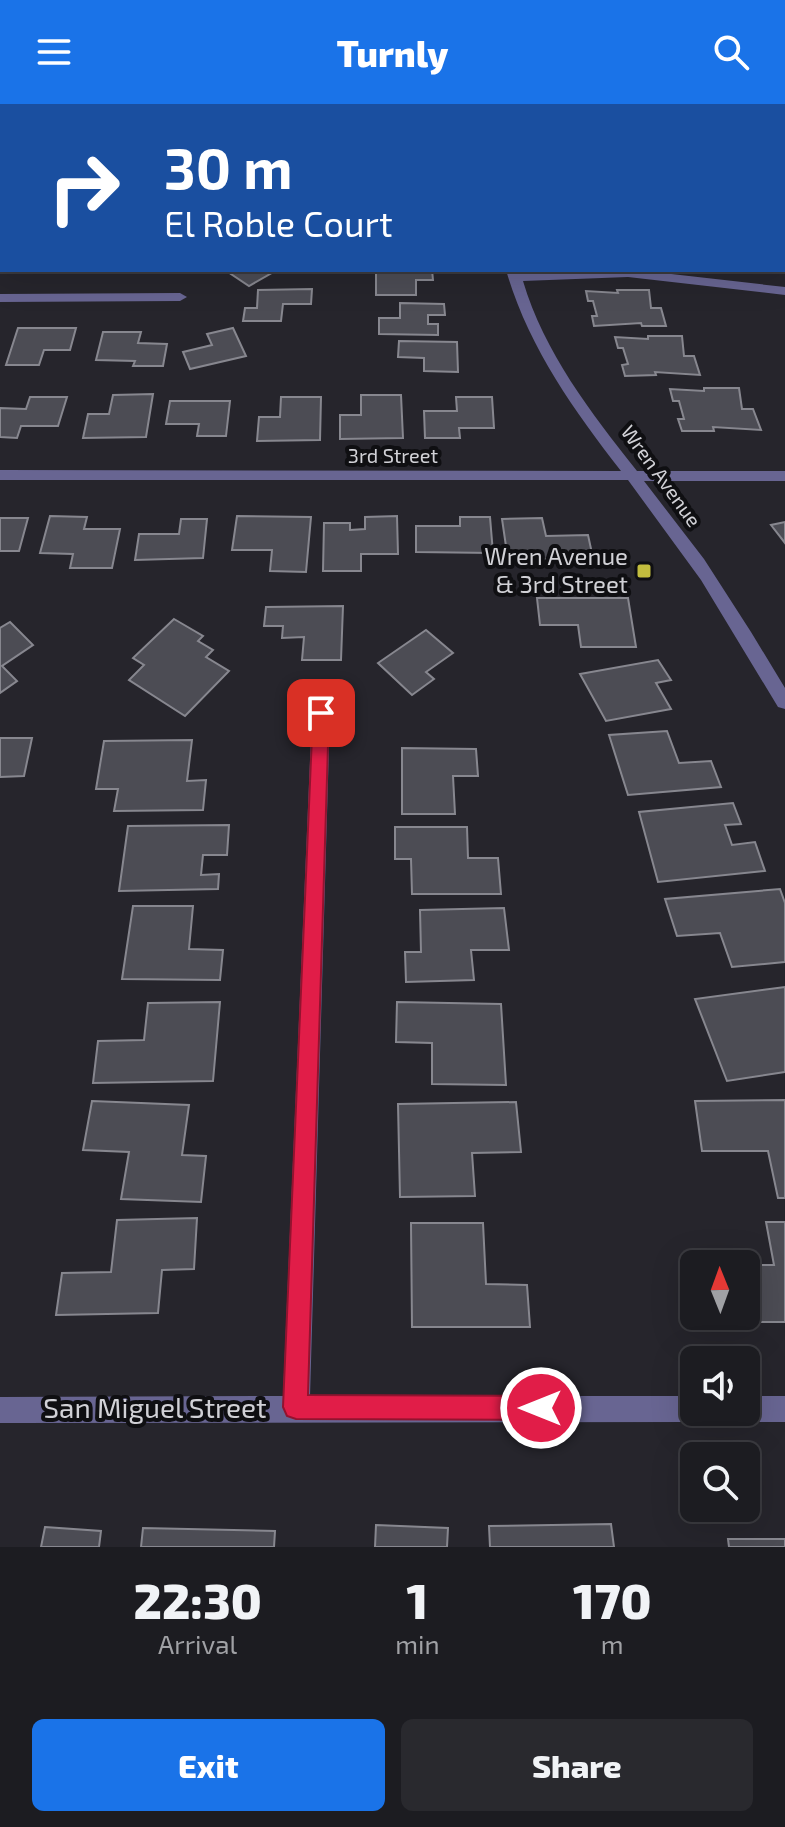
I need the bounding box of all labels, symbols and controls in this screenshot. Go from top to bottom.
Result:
icon: menu [32,30,76,74]
icon: search [709,30,753,74]
text: Turnly [337,31,448,74]
text: 30 m [164,133,293,200]
icon: right [32,136,136,240]
text: El Roble Court [164,201,393,244]
street label: Wren Avenue [617,420,707,531]
street label: 3rd Street [348,443,439,467]
place label: Wren Avenue & 3rd Street [484,541,628,598]
marker: Wren Avenue & 3rd Street [635,562,653,580]
pin [287,679,355,747]
icon: arrive [299,691,343,735]
north arrow [680,1250,760,1330]
map controls [680,1250,760,1522]
button: sound [680,1346,760,1426]
position arrow [499,1366,583,1450]
street label: San Miguel Street [43,1390,267,1424]
button: search [680,1442,760,1522]
text: 22:30 [134,1571,262,1629]
text: 1 [407,1571,428,1629]
text: 170 [573,1571,651,1629]
text: Arrival [158,1628,237,1659]
text: min [395,1628,440,1659]
text: m [601,1628,624,1659]
button: Exit [32,1719,385,1811]
button: Share [401,1719,753,1811]

